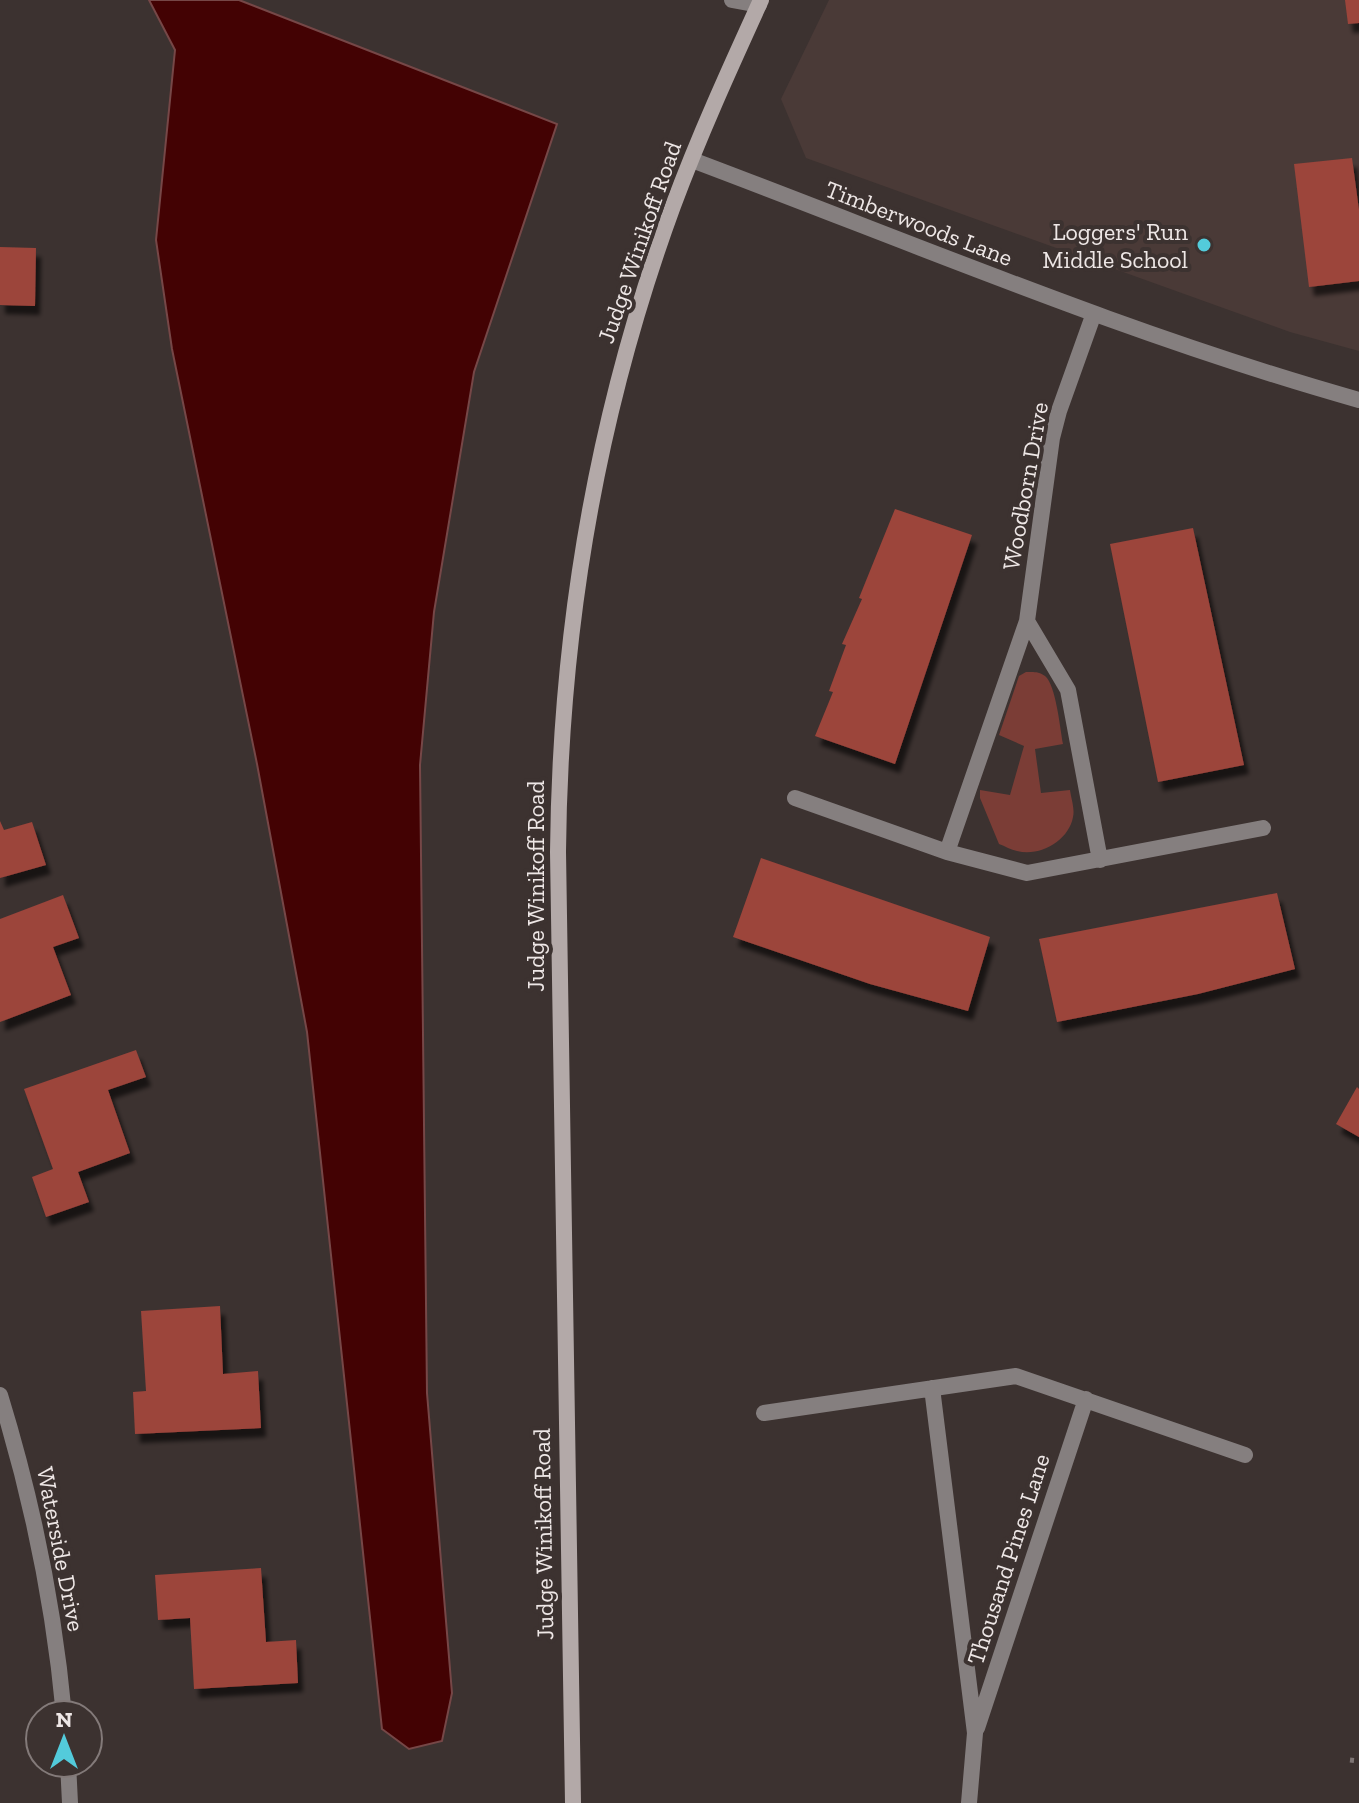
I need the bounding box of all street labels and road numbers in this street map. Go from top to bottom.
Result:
street label: Judge Winikoff Road [591,137,687,347]
street label: Timberwoods Lane [821,174,1017,272]
street label: Woodborn Drive [996,400,1054,572]
street label: Judge Winikoff Road [521,780,550,992]
street label: Judge Winikoff Road [527,1428,559,1640]
street label: Thousand Pines Lane [960,1450,1056,1668]
street label: Waterside Drive [31,1464,91,1634]

